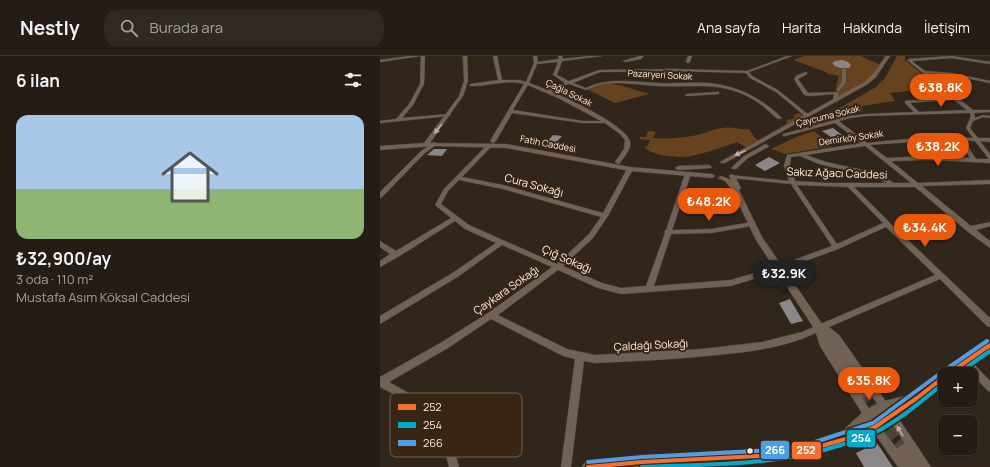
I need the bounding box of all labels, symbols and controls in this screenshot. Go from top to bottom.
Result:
search box [104,10,384,46]
text: Nestly [20,15,80,41]
icon: search [118,17,140,39]
text: Burada ara [150,17,223,38]
text: Ana sayfa [697,18,760,37]
text: Harita [782,18,821,37]
text: Hakkında [843,18,902,37]
text: İletişim [924,18,970,37]
street label: Pazaryeri Sokak [627,66,693,83]
text: 6 ilan [16,69,60,92]
icon: filters [342,69,364,91]
pin: ₺38.8K [908,74,974,108]
street label: Çağla Sokak [544,76,595,110]
text: ₺38.8K [919,78,963,96]
street label: Çaycuma Sokak [795,101,862,130]
one-way arrow [434,123,443,134]
street label: Demirköy Sokak [818,126,885,148]
street label: Fatih Caddesi [519,132,577,155]
pin: ₺38.2K [905,133,971,167]
text: ₺38.2K [916,137,960,155]
icon: home [154,141,226,213]
one-way arrow [735,150,746,156]
street label: Sakız Ağacı Caddesi [786,163,888,182]
street label: Cura Sokağı [503,169,565,200]
pin: ₺48.2K [676,188,742,222]
text: ₺48.2K [687,192,731,210]
pin: ₺34.4K [892,214,958,248]
text: ₺34.4K [903,218,947,236]
street label: Çığ Sokağı [540,241,595,276]
text: ₺32,900/ay [16,247,111,270]
pin: ₺32.9K [751,260,817,294]
street label: Çaykara Sokağı [470,261,542,318]
text: ₺32.9K [762,264,806,282]
text: 3 oda · 110 m² [16,270,93,288]
text: Mustafa Asım Köksal Caddesi [16,288,190,306]
street label: Çaldağı Sokağı [613,335,689,354]
pin: ₺35.8K [836,367,902,401]
map controls [938,367,978,455]
button: + [938,367,978,407]
text: ₺35.8K [847,371,891,389]
legend [390,393,522,457]
text: 252 [423,399,442,414]
button: − [938,415,978,455]
text: 254 [423,417,442,432]
one-way arrow [897,425,904,436]
line badge: 254 [846,429,876,448]
text: 254 [851,430,871,445]
text: 266 [423,435,443,450]
line badge: 266 [760,440,790,460]
line badge: 252 [791,441,822,460]
text: 266 [765,442,785,457]
text: 252 [796,442,816,457]
unlabelled marker [745,446,755,456]

